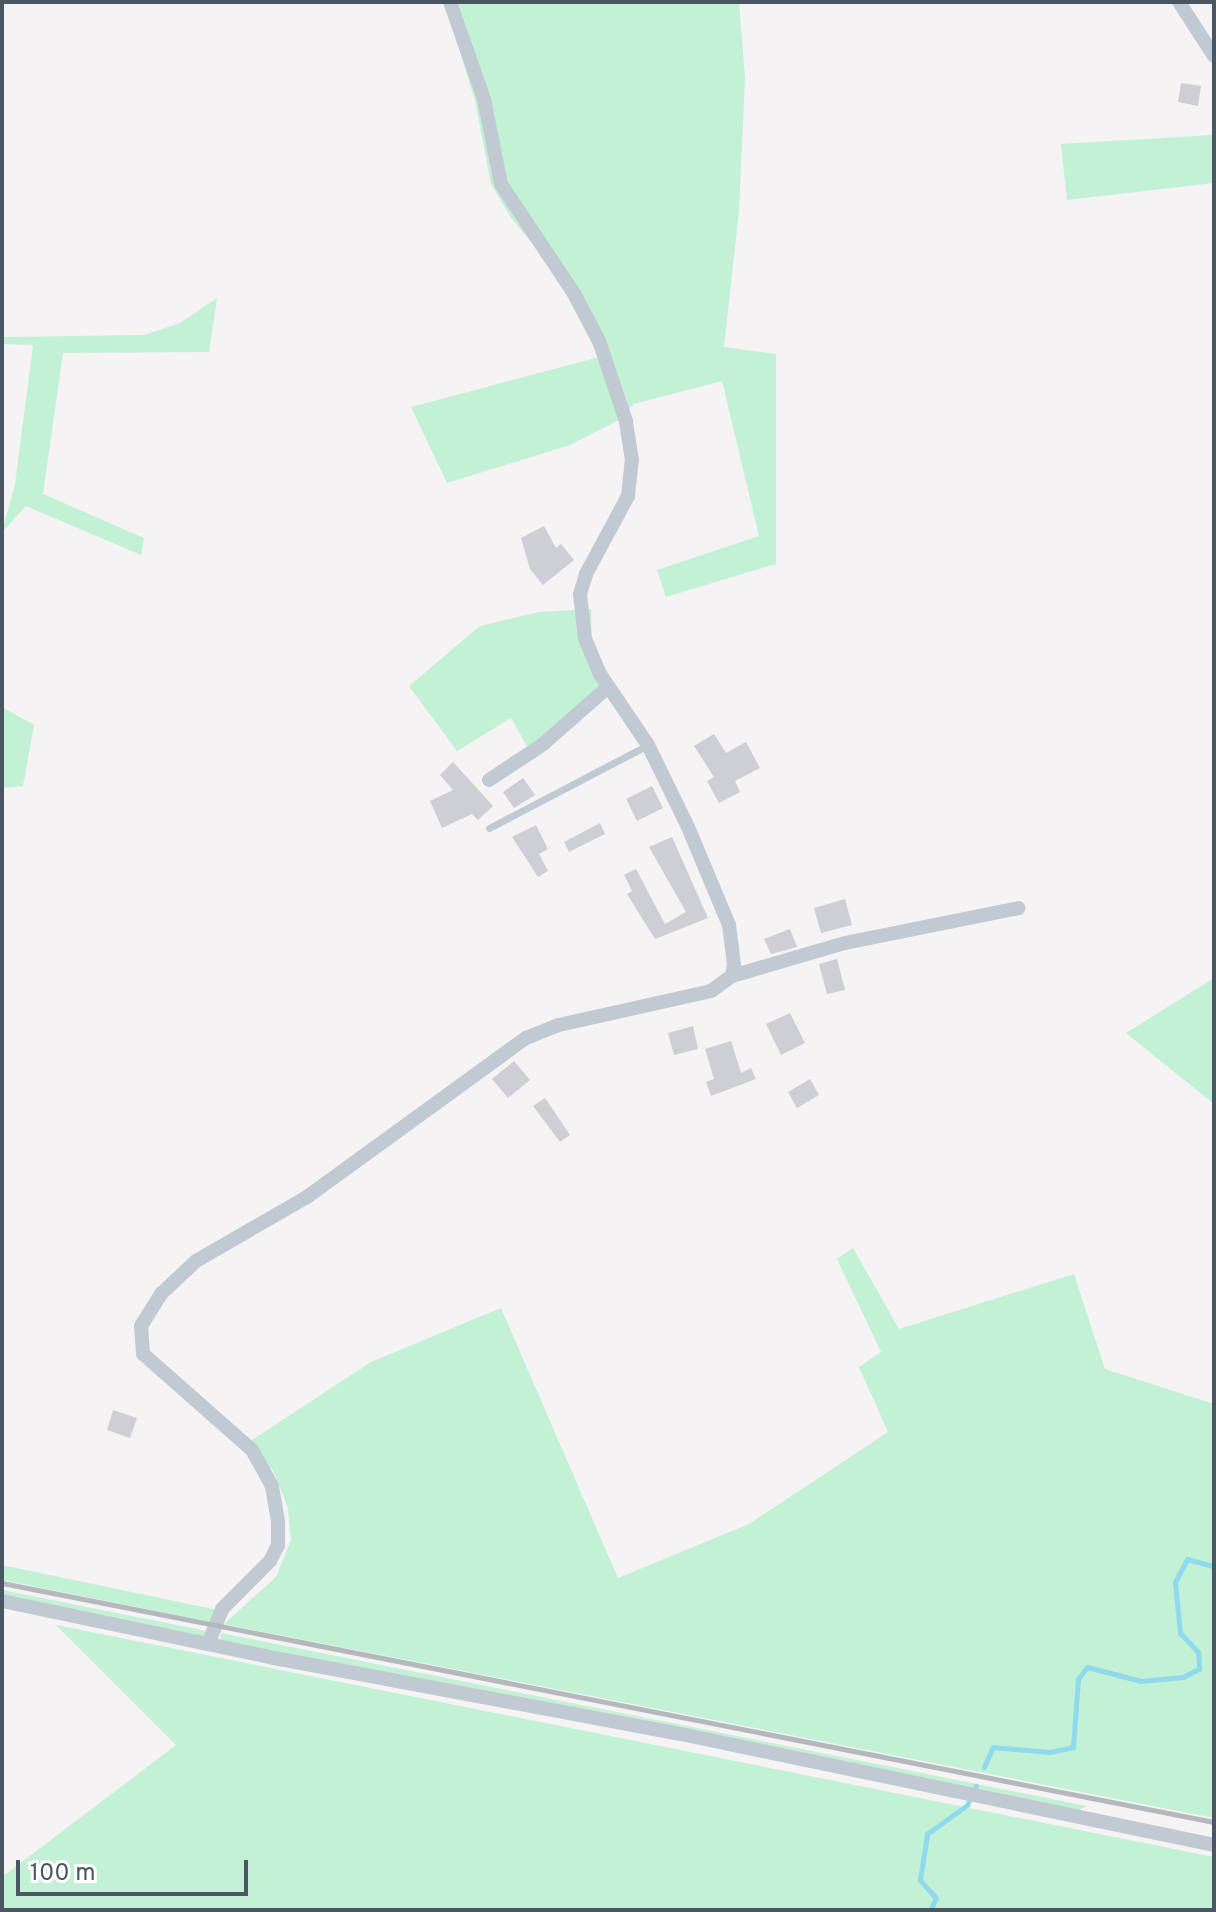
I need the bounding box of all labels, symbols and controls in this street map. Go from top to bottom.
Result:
scale bar [20,1844,252,1894]
text: 100 m [30,1859,96,1889]

